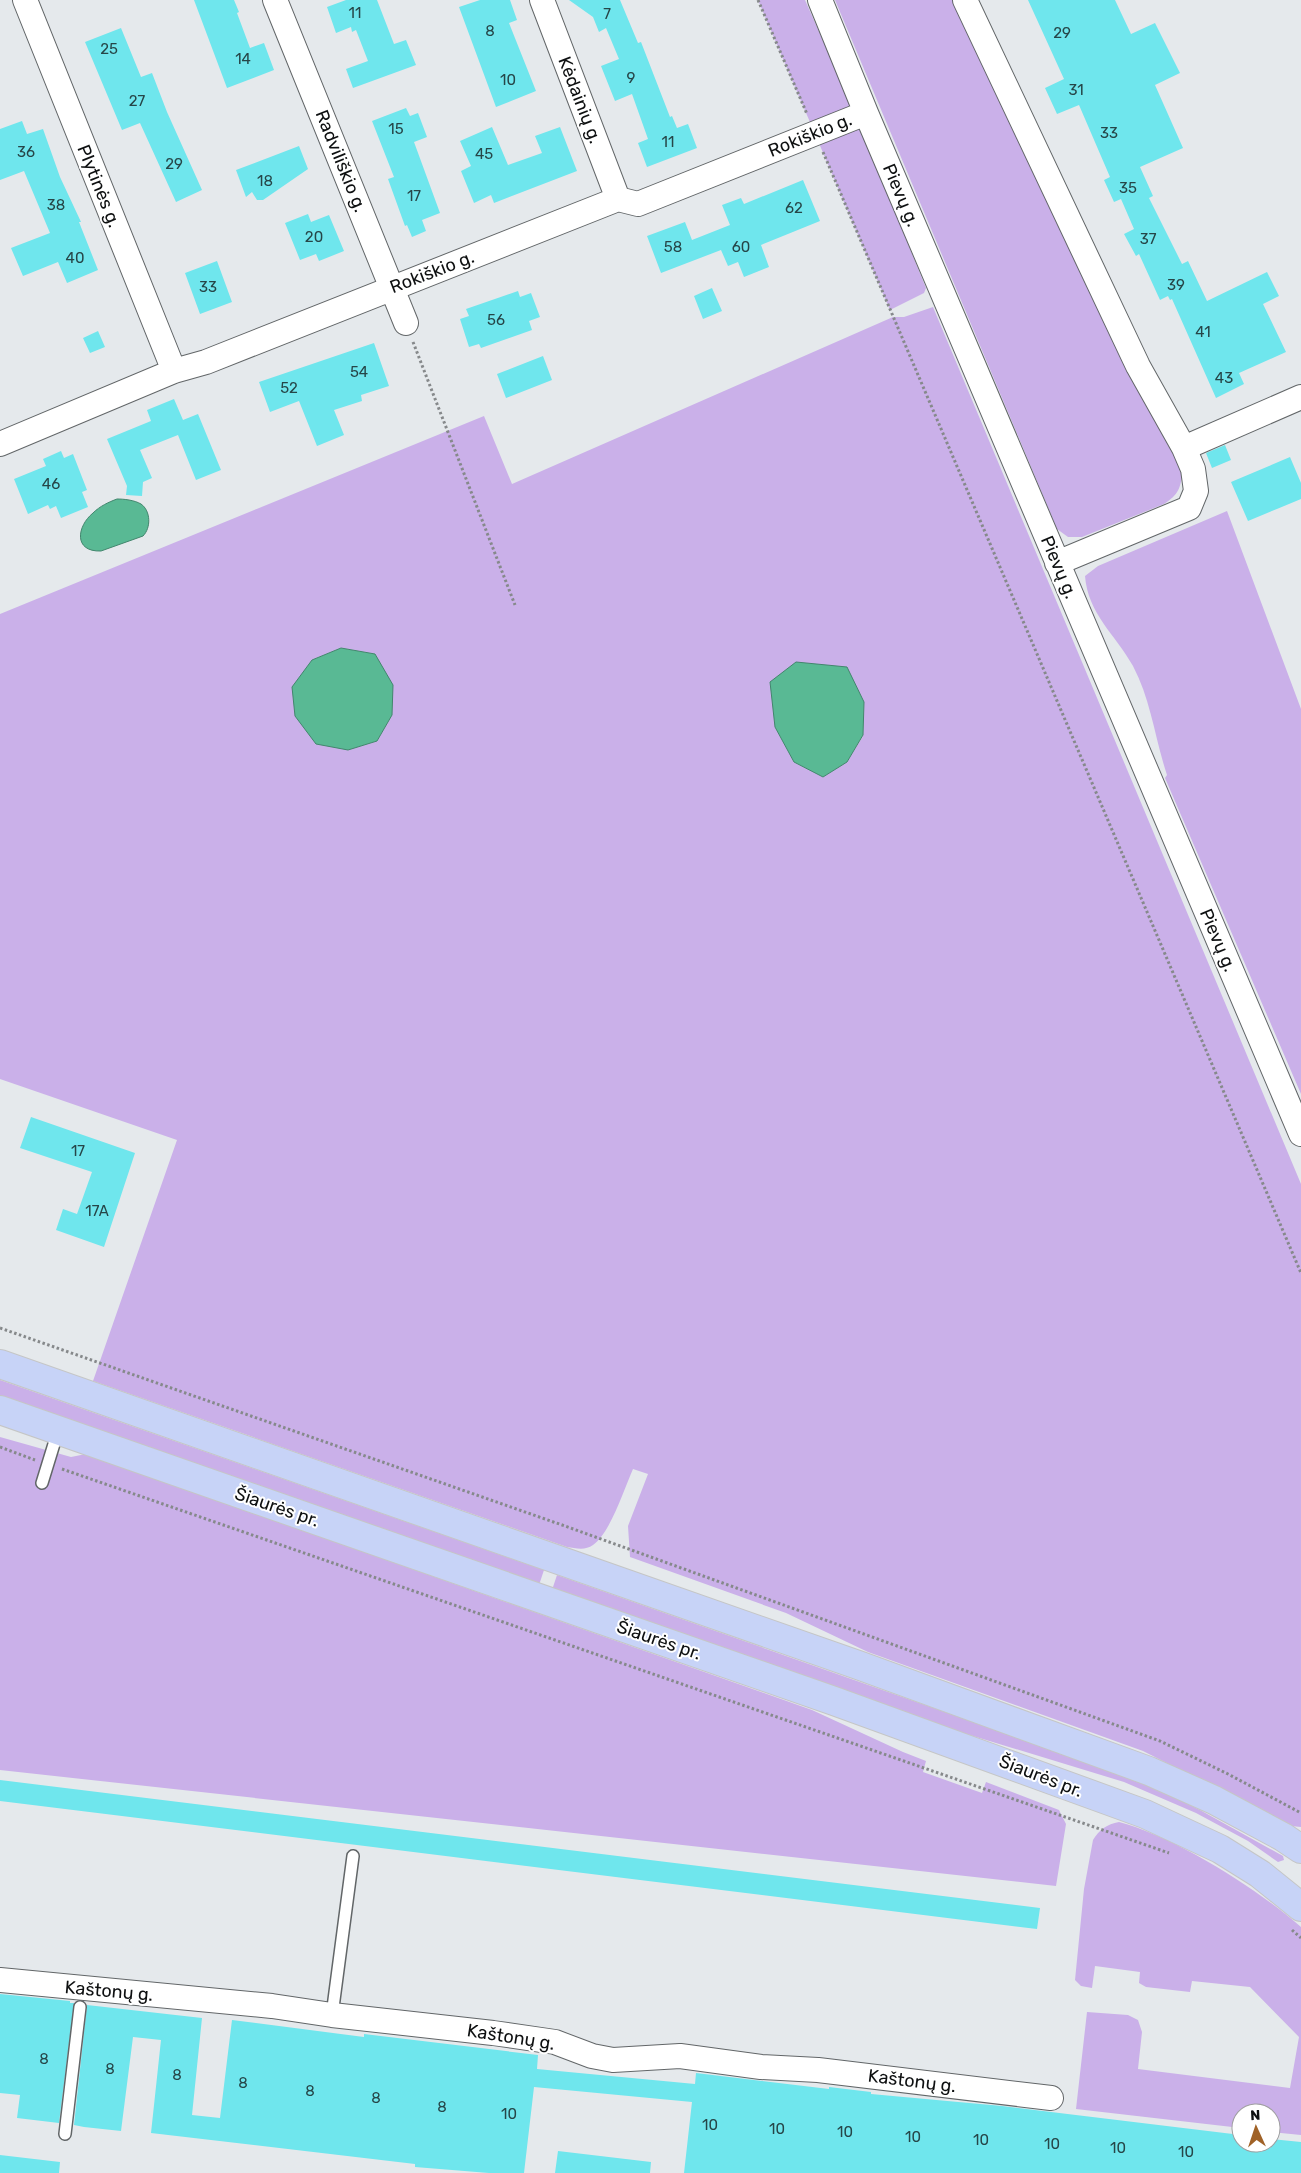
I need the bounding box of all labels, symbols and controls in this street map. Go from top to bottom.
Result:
house number: 11 [349,4,361,22]
house number: 7 [603,5,611,23]
house number: 8 [485,22,495,40]
house number: 29 [1053,24,1071,42]
house number: 25 [100,40,118,58]
house number: 14 [235,50,251,68]
street label: Kėdainių g. [553,53,607,147]
house number: 9 [627,69,636,87]
house number: 10 [500,71,516,89]
house number: 31 [1068,81,1084,99]
house number: 27 [129,92,146,110]
street label: Radviliškio g. [311,107,371,215]
street label: Rokiškio g. [765,108,855,162]
house number: 15 [388,120,404,138]
house number: 33 [1100,124,1118,142]
house number: 11 [662,133,674,151]
street label: Plytinės g. [72,141,126,231]
house number: 36 [17,143,35,161]
house number: 45 [475,145,493,163]
house number: 29 [165,155,183,173]
street label: Pievų g. [878,160,924,230]
house number: 18 [257,172,273,190]
house number: 35 [1119,179,1137,197]
house number: 17 [407,187,421,205]
house number: 38 [47,196,65,214]
house number: 62 [785,199,803,217]
house number: 20 [305,228,323,246]
house number: 37 [1140,230,1157,248]
house number: 58 [664,238,682,256]
house number: 60 [732,238,750,256]
street label: Rokiškio g. [387,246,477,298]
house number: 40 [66,249,84,267]
house number: 39 [1167,276,1185,294]
house number: 33 [199,278,217,296]
house number: 56 [487,311,505,329]
house number: 41 [1195,323,1211,341]
house number: 54 [350,363,368,381]
house number: 43 [1215,369,1233,387]
house number: 52 [280,379,298,397]
house number: 46 [42,475,60,493]
street label: Pievų g. [1036,532,1082,602]
street label: Pievų g. [1195,905,1241,975]
house number: 17 [71,1142,85,1160]
house number: 17A [85,1202,109,1220]
street label: Šiaurės pr. [232,1482,322,1532]
street label: Šiaurės pr. [614,1615,704,1665]
street label: Šiaurės pr. [996,1750,1086,1802]
street label: Kaštonų g. [64,1976,154,2006]
street label: Kaštonų g. [466,2019,556,2055]
house number: 8 [39,2050,49,2068]
house number: 8 [105,2060,115,2078]
street label: Kaštonų g. [867,2065,957,2097]
house number: 8 [172,2066,182,2084]
house number: 8 [238,2074,248,2092]
house number: 8 [305,2082,315,2100]
house number: 8 [371,2089,381,2107]
house number: 8 [437,2098,447,2116]
north arrow [1231,2103,1281,2153]
house number: 10 [501,2105,517,2123]
text: N [1250,2107,1261,2124]
house number: 10 [702,2116,718,2134]
house number: 10 [769,2120,785,2138]
house number: 10 [837,2123,853,2141]
house number: 10 [905,2128,921,2146]
house number: 10 [973,2131,989,2149]
house number: 10 [1044,2135,1060,2153]
house number: 10 [1110,2139,1126,2157]
house number: 10 [1178,2143,1194,2161]

